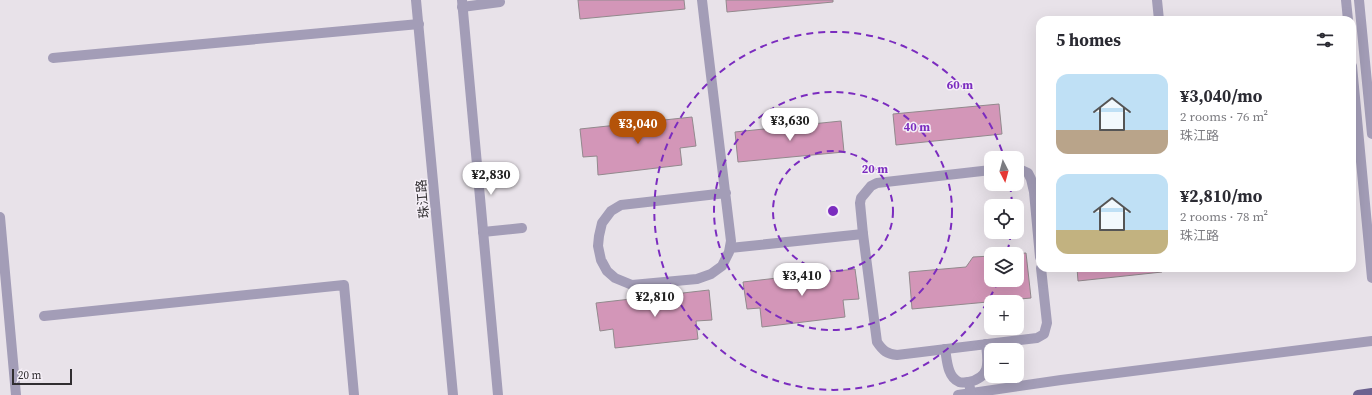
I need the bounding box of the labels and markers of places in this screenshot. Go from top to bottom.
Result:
pin: ¥3,630 [757,108,823,142]
pin: ¥3,040 [605,111,671,145]
pin: ¥2,830 [458,162,524,196]
centre of rings [826,204,840,218]
pin: ¥3,410 [769,263,835,297]
pin: ¥2,810 [622,284,688,318]

